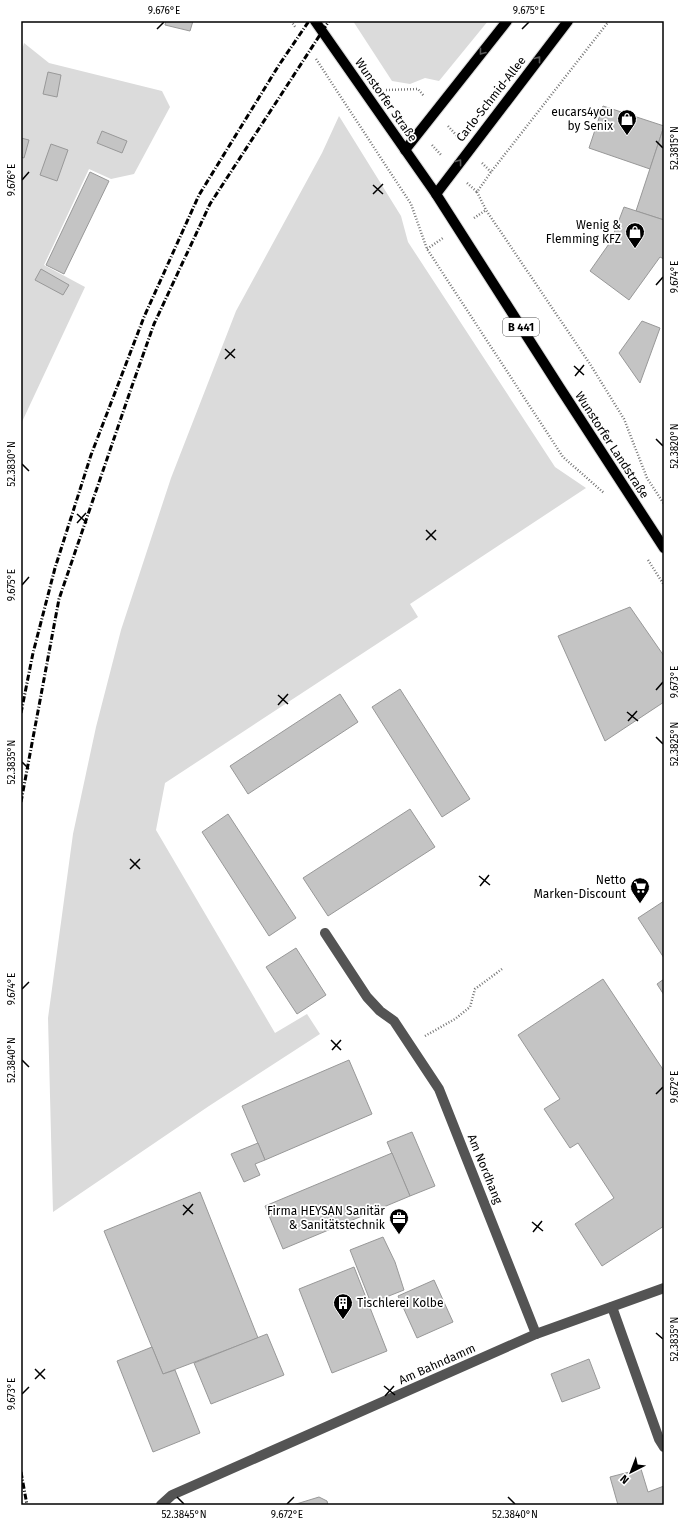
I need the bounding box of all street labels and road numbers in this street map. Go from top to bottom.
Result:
street label: Carlo-Schmid-Allee [453,54,529,144]
street label: Wunstorfer Straße [352,56,420,144]
road number: B 441 [503,318,539,336]
street label: Wunstorfer Landstraße [572,389,652,501]
street label: Am Nordhang [465,1132,506,1207]
street label: Am Bahndamm [396,1341,478,1387]

